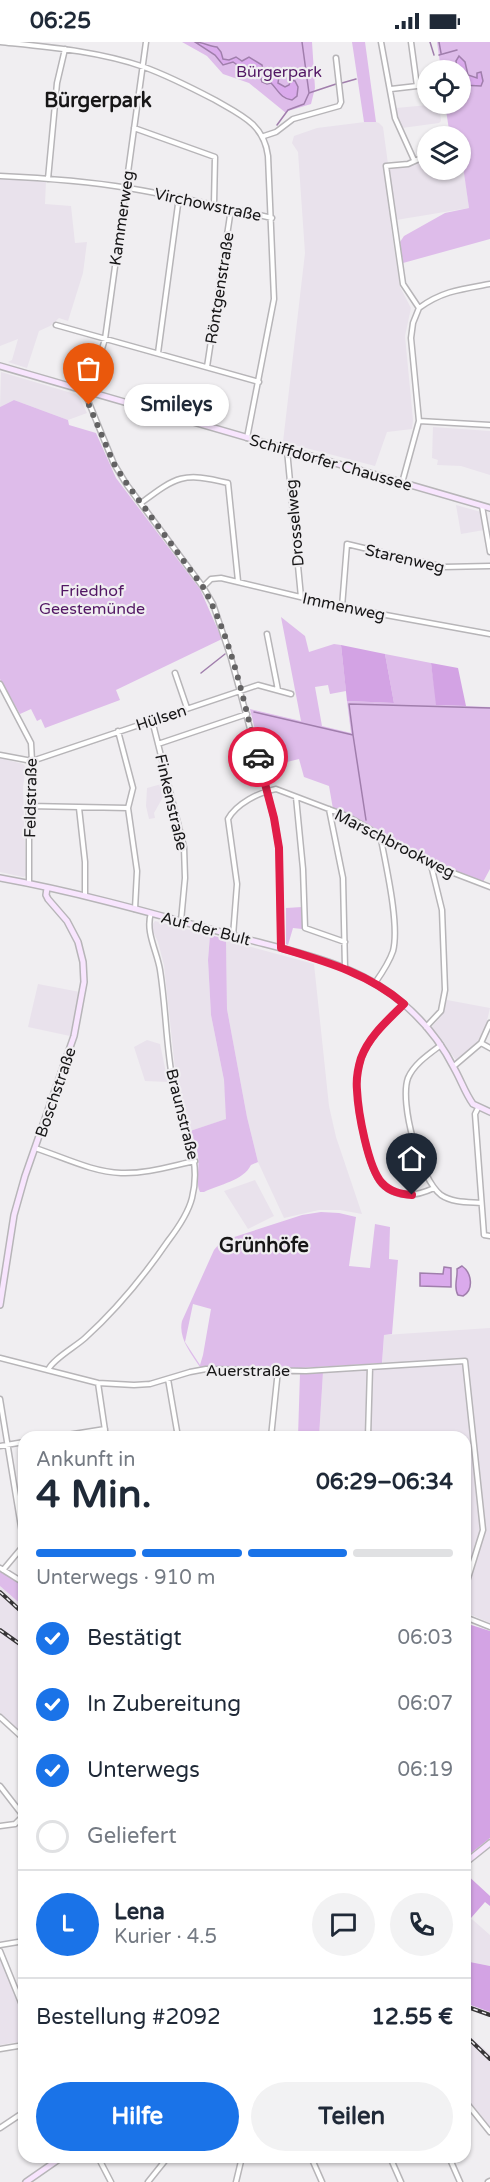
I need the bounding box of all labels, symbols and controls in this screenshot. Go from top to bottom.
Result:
text: 06:25 [30,8,91,34]
map controls [417,60,471,180]
button: locate [417,60,471,114]
park label: Bürgerpark [236,62,322,82]
district label: Bürgerpark [44,89,152,113]
button: layers [417,126,471,180]
street label: Kammerweg [105,169,139,267]
street label: Virchowstraße [152,184,263,226]
street label: Röntgenstraße [201,231,239,346]
pin [63,343,114,405]
icon: bag [72,352,105,385]
callout: Smileys [125,384,230,426]
text: Smileys [140,393,213,417]
street label: Schiffdorfer Chaussee [247,430,414,496]
street label: Drosselweg [281,478,309,567]
street label: Starenweg [363,540,446,578]
park label: Friedhof Geestemünde [39,581,145,619]
street label: Immenweg [301,588,387,626]
street label: Hülsen [133,700,189,736]
courier [228,727,288,787]
icon: car [242,741,275,774]
street label: Finkenstraße [150,752,192,852]
street label: Feldstraße [20,758,42,838]
street label: Marschbrookweg [331,805,458,883]
street label: Auf der Bult [159,907,253,951]
street label: Boschstraße [31,1044,81,1140]
street label: Braunstraße [161,1067,203,1162]
pin [386,1133,437,1195]
icon: home [395,1142,428,1175]
district label: Grünhöfe [219,1234,309,1258]
street label: Auerstraße [206,1361,290,1381]
text: Ankunft in [36,1448,135,1472]
text: 06:29–06:34 [316,1469,453,1495]
text: 4 Min. [36,1471,152,1518]
text: Unterwegs · 910 m [36,1566,215,1590]
icon: check [36,1622,69,1655]
text: Bestätigt [87,1625,182,1651]
text: 06:03 [398,1626,453,1650]
icon: check [36,1688,69,1721]
text: In Zubereitung [87,1691,241,1717]
text: 06:07 [398,1692,453,1716]
icon: check [36,1754,69,1787]
text: Unterwegs [87,1757,200,1783]
text: 06:19 [398,1758,453,1782]
text: Geliefert [87,1823,177,1849]
button: chat [312,1893,375,1956]
button: phone [390,1893,453,1956]
text: Lena [114,1899,165,1925]
text: L [61,1911,74,1937]
text: Kurier · 4.5 [114,1925,217,1949]
text: Bestellung #2092 [36,2004,221,2030]
text: 12.55 € [371,2004,453,2030]
button: Hilfe [36,2082,239,2151]
button: Teilen [251,2082,453,2151]

